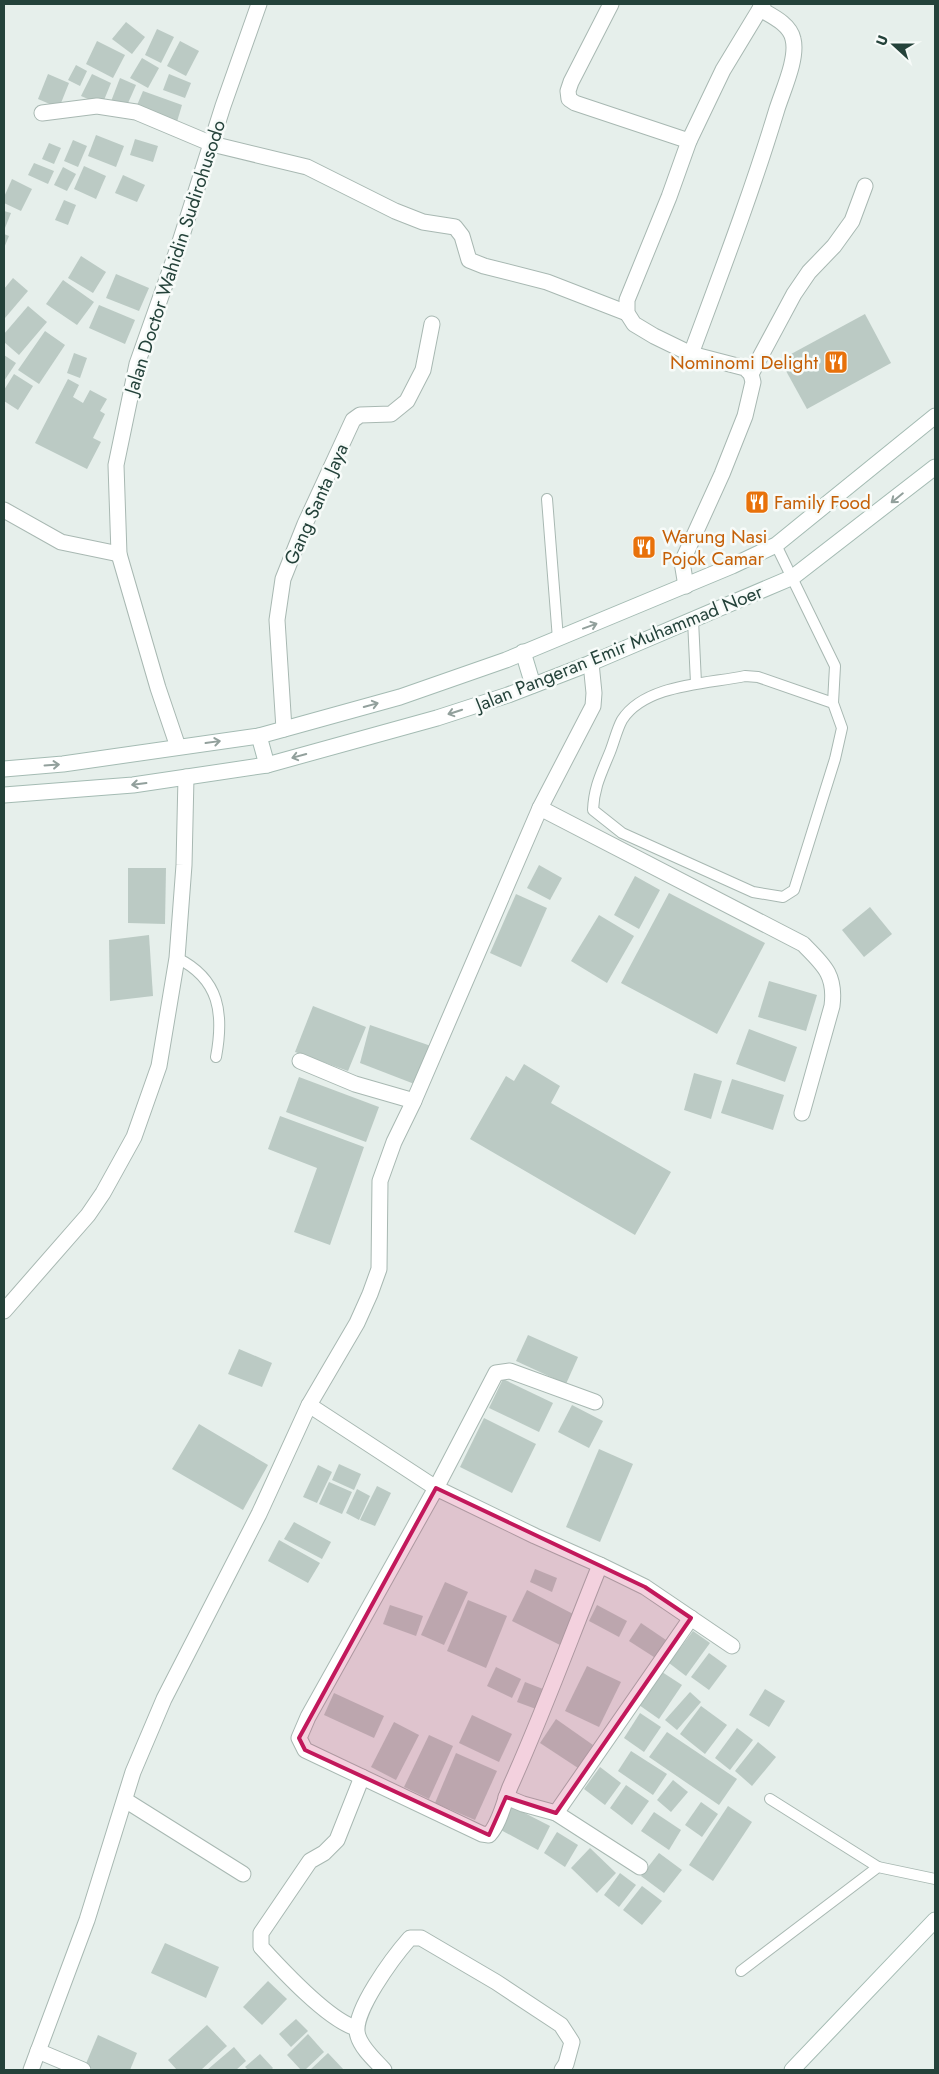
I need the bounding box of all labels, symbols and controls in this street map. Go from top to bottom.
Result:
north arrow [869,20,919,70]
text: U [871,32,893,49]
street label: Jalan Doctor Wahidin Sudirohusodo [117,116,232,400]
place label: Nominomi Delight [670,349,818,376]
restaurant icon: Nominomi Delight [823,349,849,375]
street label: Gang Santa Jaya [277,439,355,569]
restaurant icon: Family Food [744,489,770,515]
place label: Family Food [774,489,871,516]
one-way arrow [891,492,904,503]
place label: Warung Nasi Pojok Camar [662,523,768,572]
restaurant icon: Warung Nasi Pojok Camar [631,534,657,560]
street label: Jalan Pangeran Emir Muhammad Noer [469,578,767,719]
one-way arrow [581,621,597,630]
one-way arrow [363,700,379,709]
one-way arrow [448,708,464,717]
one-way arrow [205,737,221,747]
one-way arrow [291,752,307,762]
one-way arrow [44,760,60,770]
one-way arrow [131,779,147,789]

